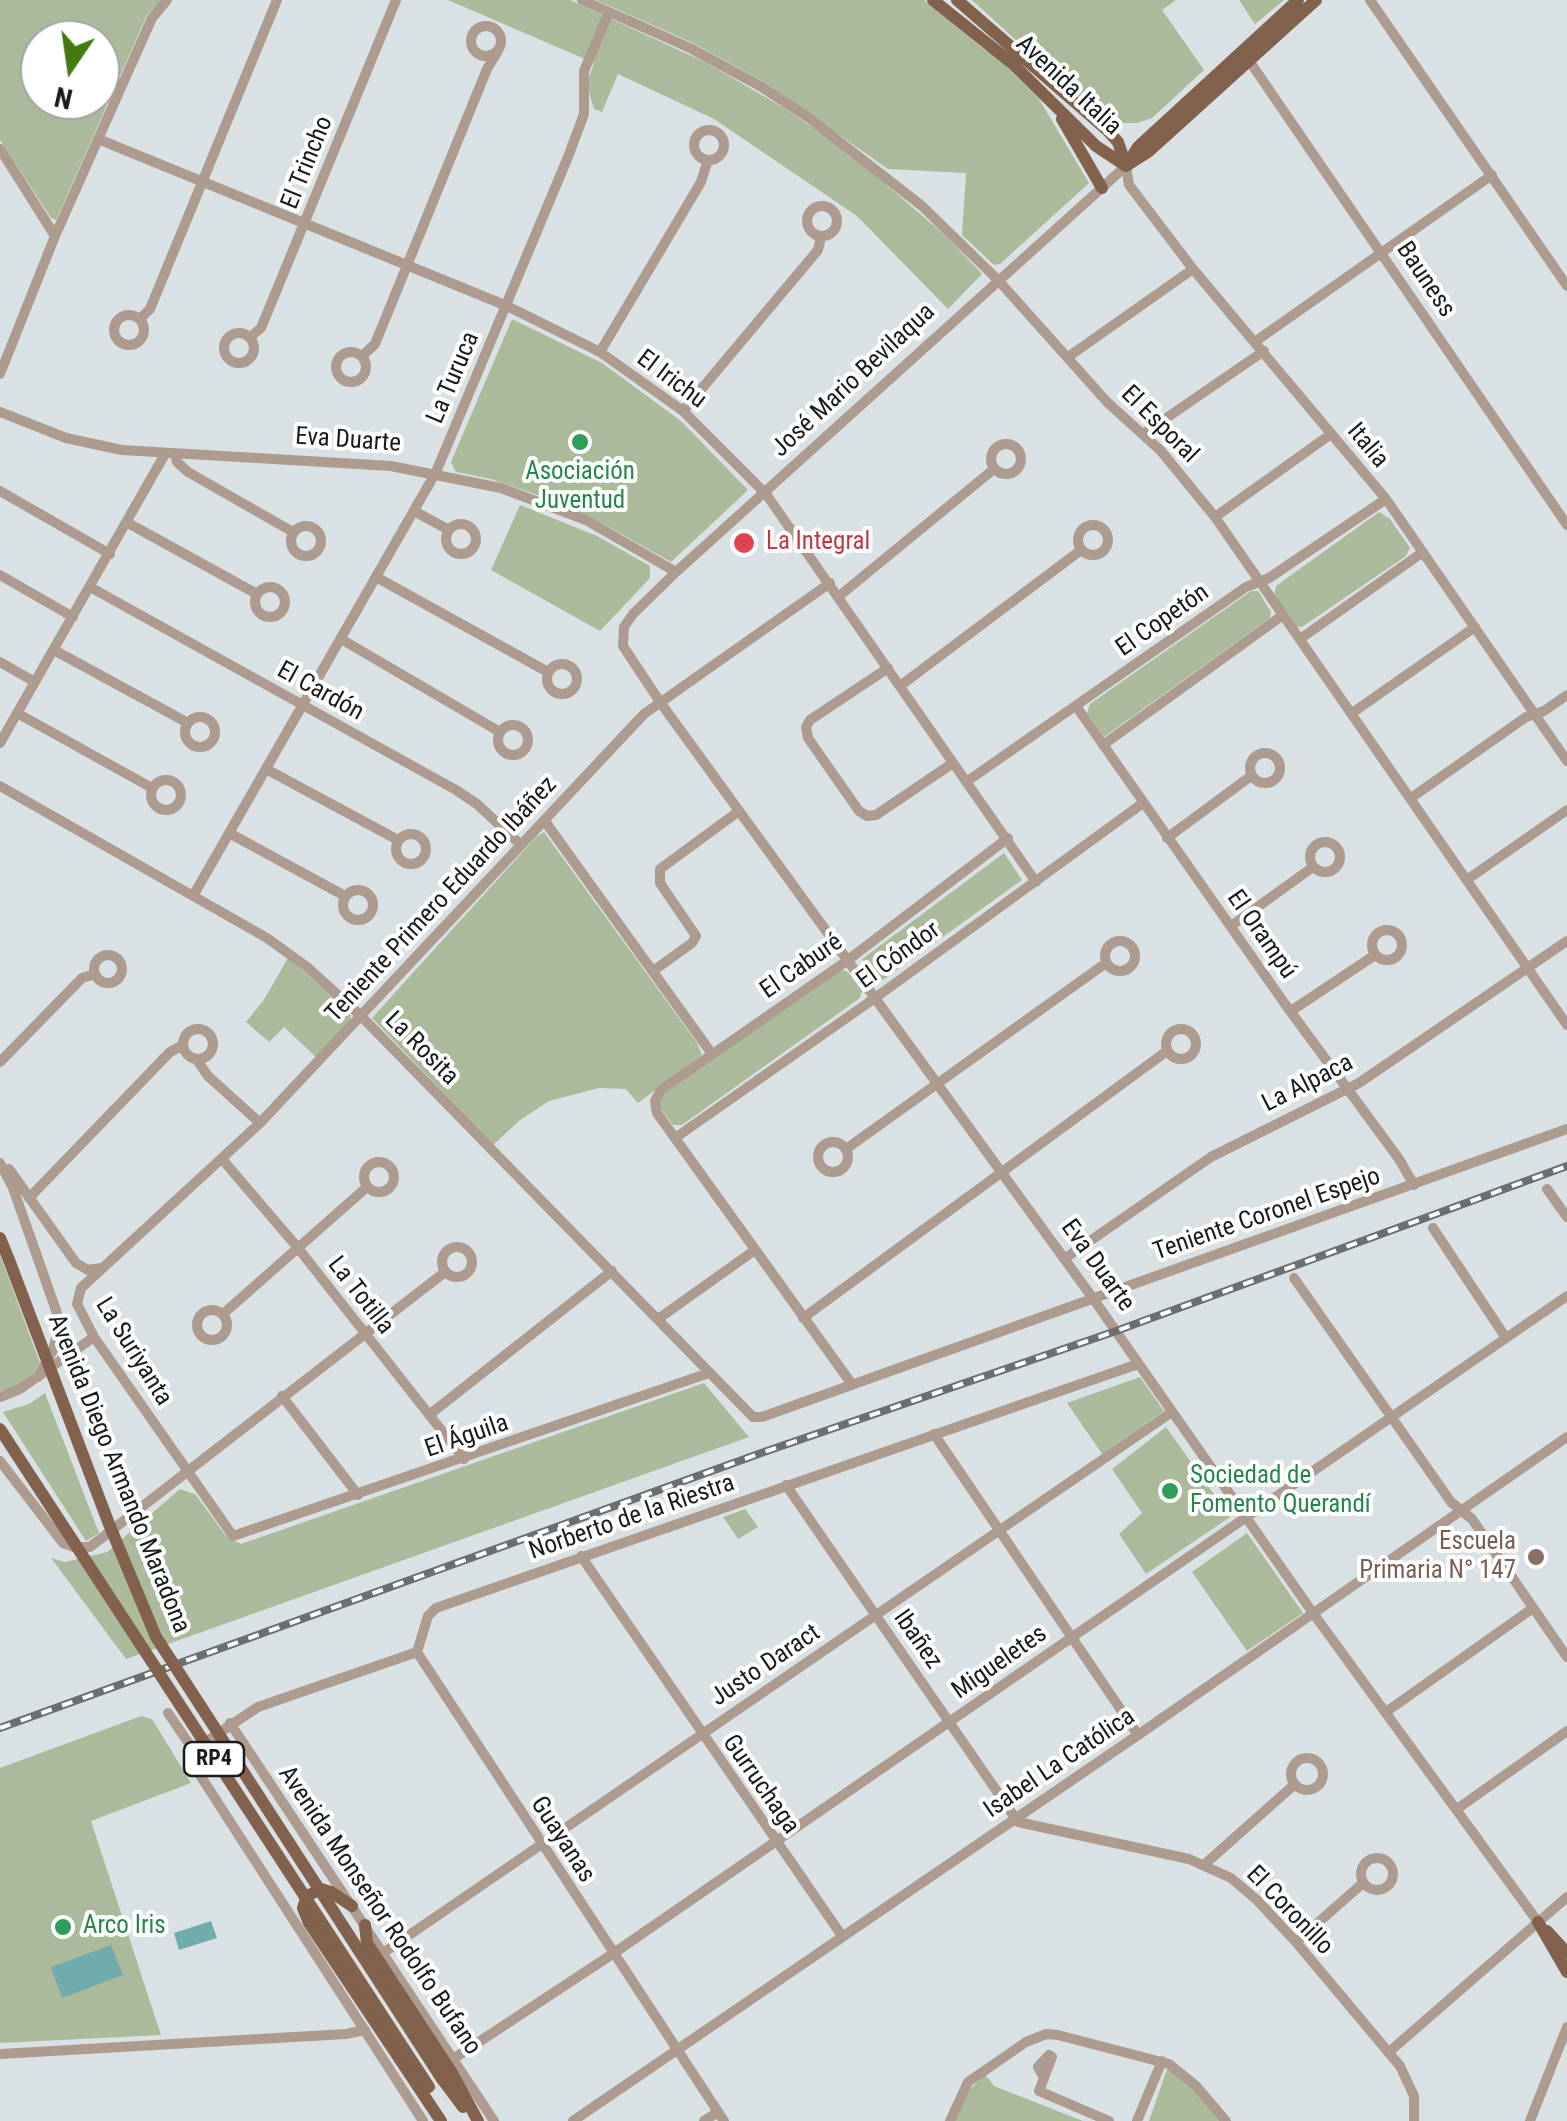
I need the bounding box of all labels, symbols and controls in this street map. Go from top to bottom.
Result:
north arrow [20,20,120,120]
street label: Avenida Italia [1009,30,1127,142]
text: N [52,80,76,116]
street label: El Trincho [276,112,340,214]
street label: Bauness [1389,237,1461,323]
street label: José Mario Bevilaqua [766,298,942,464]
street label: La Turuca [421,328,487,428]
street label: El Irichu [630,344,712,416]
street label: El Esporal [1114,380,1204,470]
street label: Italia [1340,418,1394,474]
street label: Eva Duarte [294,422,402,460]
marker: Asociación Juventud [569,431,591,453]
place label: Asociación Juventud [525,458,635,517]
place label: La Integral [766,528,870,558]
marker: La Integral [731,530,757,556]
street label: El Copetón [1111,578,1215,664]
street label: El Cardón [271,656,369,728]
street label: Teniente Primero Eduardo Ibáñez [320,771,564,1029]
street label: El Orampú [1220,885,1302,985]
street label: El Cóndor [852,916,946,996]
street label: El Caburé [755,928,849,1006]
street label: La Rosita [378,1006,464,1092]
street label: La Alpaca [1258,1048,1358,1120]
street label: Teniente Coronel Espejo [1150,1162,1384,1268]
street label: Eva Duarte [1054,1214,1140,1318]
street label: La Totilla [320,1251,400,1341]
street label: La Suriyanta [88,1292,178,1412]
street label: Avenida Diego Armando Maradona [40,1310,196,1638]
street label: El Águila [421,1409,513,1465]
place label: Sociedad de Fomento Querandí [1190,1462,1371,1521]
street label: Norberto de la Riestra [525,1469,739,1567]
marker: Sociedad de Fomento Querandí [1159,1480,1181,1502]
place label: Escuela Primaria N° 147 [1359,1528,1516,1587]
marker: Escuela Primaria N° 147 [1525,1546,1547,1568]
street label: Ibañez [886,1605,948,1675]
street label: Justo Daract [706,1619,826,1713]
street label: Migueletes [947,1620,1053,1706]
street label: Isabel La Católica [979,1702,1141,1826]
street label: Gurruchaga [715,1730,805,1840]
road number: RP4 [184,1742,244,1776]
street label: Avenida Monseñor Rodolfo Bufano [271,1761,487,2061]
street label: Guayanas [523,1791,601,1889]
street label: El Coronillo [1239,1860,1339,1962]
place label: Arco Iris [83,1912,166,1942]
marker: Arco Iris [52,1916,74,1938]

